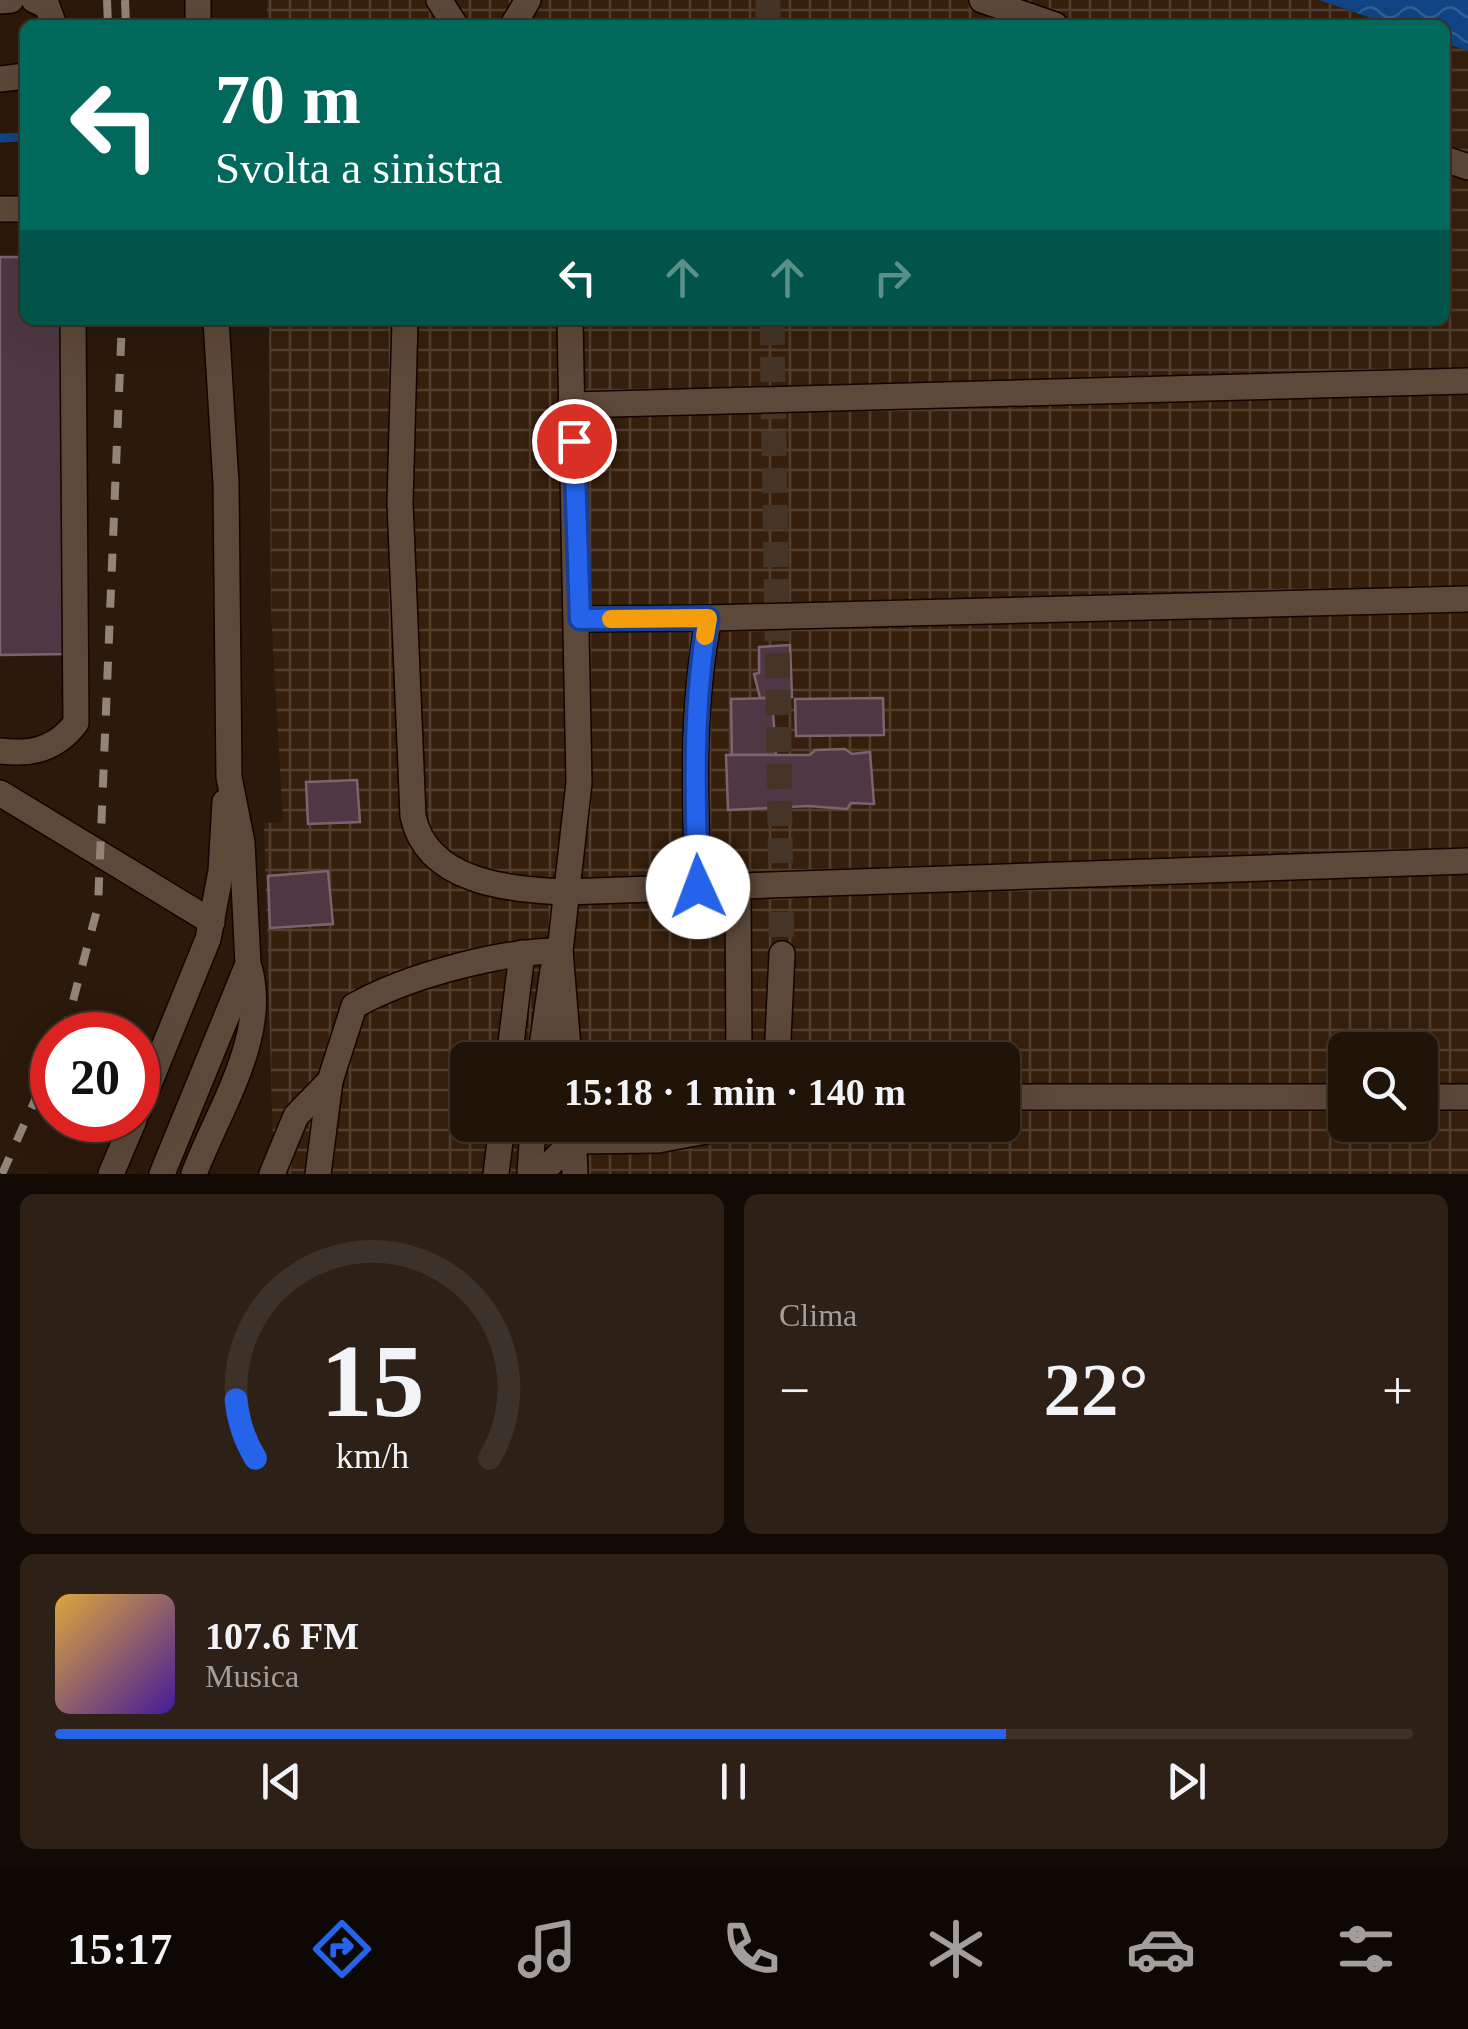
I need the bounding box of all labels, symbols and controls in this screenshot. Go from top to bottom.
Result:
icon: left [50,60,180,190]
text: 70 m [215,61,361,138]
text: Svolta a sinistra [215,143,502,193]
icon: left [550,250,605,305]
icon: ahead [655,250,710,305]
icon: ahead [760,250,815,305]
icon: right [865,250,920,305]
pin [532,399,617,484]
icon: arrive [547,414,602,469]
position arrow [646,835,750,939]
speed limit sign: 20 [30,1012,160,1142]
map controls [1328,1032,1438,1142]
button: search [1328,1032,1438,1142]
text: 15:18 · 1 min · 140 m [564,1071,906,1113]
text: Clima [779,1297,857,1333]
text: 15 [320,1323,424,1438]
text: 22° [1044,1348,1149,1431]
text: − [779,1360,810,1421]
text: + [1382,1360,1413,1421]
text: km/h [335,1436,409,1476]
text: 107.6 FM [205,1615,359,1657]
text: Musica [205,1658,299,1694]
icon: previous [254,1754,309,1809]
icon: pause [706,1754,761,1809]
icon: next [1159,1754,1214,1809]
icon: directions [307,1914,377,1984]
icon: music [512,1914,582,1984]
icon: phone [716,1914,786,1984]
icon: climate [921,1914,991,1984]
icon: car [1126,1914,1196,1984]
icon: filters [1331,1914,1401,1984]
text: 15:17 [67,1924,172,1974]

